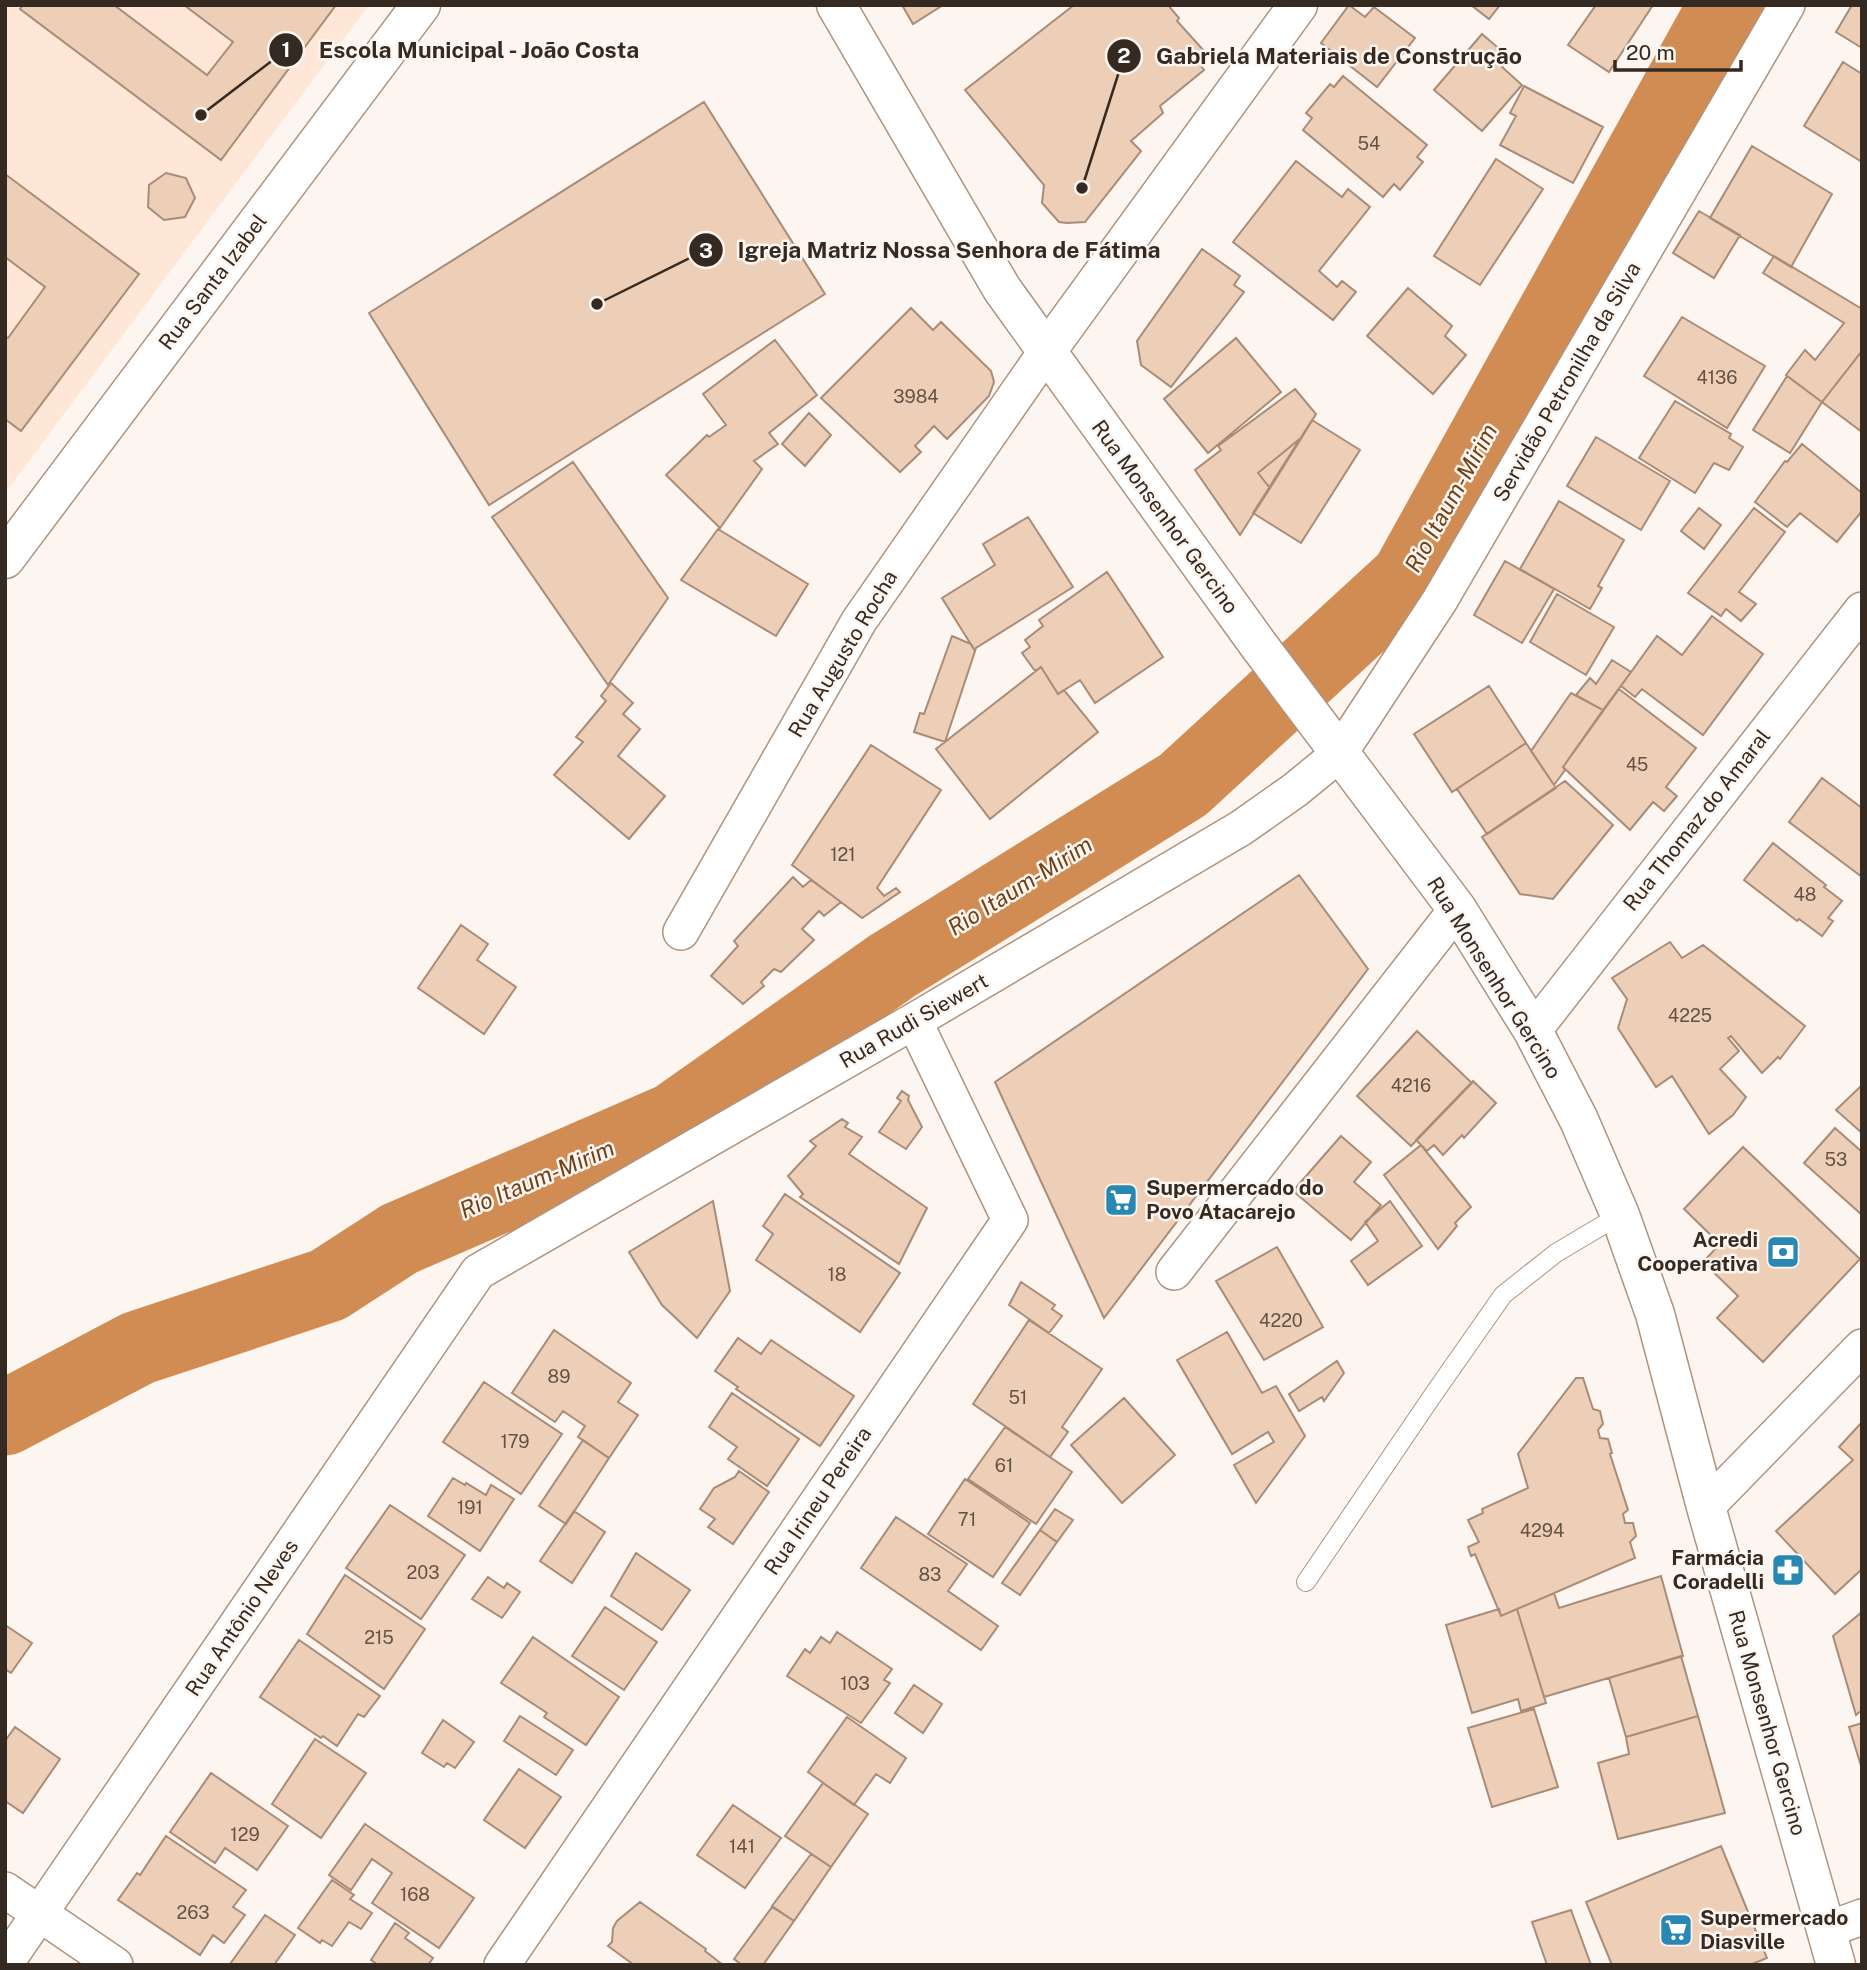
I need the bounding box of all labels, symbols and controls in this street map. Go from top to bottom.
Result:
callout: Escola Municipal - João Costa [268,28,655,72]
scale bar [1615,28,1741,72]
callout: Gabriela Materiais de Construção [1107,34,1536,78]
text: Escola Municipal - João Costa [319,36,639,63]
text: 1 [282,37,291,62]
text: 20 m [1626,40,1675,65]
text: Gabriela Materiais de Construção [1156,42,1522,69]
text: 2 [1117,43,1131,68]
house number: 54 [1358,133,1380,154]
street label: Rua Santa Izabel [153,209,272,355]
callout: Igreja Matriz Nossa Senhora de Fátima [689,228,1175,272]
text: Igreja Matriz Nossa Senhora de Fátima [738,236,1160,263]
text: 3 [699,238,713,263]
street label: Servidão Petronilha da Silva [1488,257,1646,506]
house number: 4136 [1696,367,1738,388]
house number: 3984 [893,386,939,407]
street label: Rua Monsenhor Gercino [1087,415,1244,618]
water label: Rio Itaum-Mirim [1399,419,1502,577]
street label: Rua Augusto Rocha [783,566,902,742]
street label: Rua Thomaz do Amaral [1618,724,1775,916]
house number: 45 [1626,754,1648,775]
water label: Rio Itaum-Mirim [943,830,1097,941]
house number: 121 [830,844,856,865]
street label: Rua Monsenhor Gercino [1422,872,1567,1083]
house number: 48 [1794,884,1816,905]
street label: Rua Rudi Siewert [835,968,992,1073]
house number: 4225 [1668,1005,1712,1026]
house number: 4216 [1391,1075,1431,1096]
water label: Rio Itaum-Mirim [455,1134,618,1223]
house number: 53 [1825,1149,1847,1170]
place label: Supermercado do Povo Atacarejo [1146,1175,1324,1224]
supermarket icon: Supermercado do Povo Atacarejo [1102,1181,1140,1219]
place label: Acredi Cooperativa [1637,1227,1758,1276]
bank icon: Acredi Cooperativa [1764,1233,1802,1271]
house number: 18 [828,1264,846,1285]
house number: 4220 [1259,1310,1303,1331]
house number: 89 [548,1366,570,1387]
house number: 51 [1009,1387,1027,1408]
street label: Rua Irineu Pereira [759,1422,876,1580]
house number: 179 [500,1431,530,1452]
house number: 61 [995,1455,1013,1476]
house number: 191 [457,1497,483,1518]
house number: 71 [958,1509,976,1530]
house number: 4294 [1520,1520,1564,1541]
street label: Rua Antônio Neves [180,1535,303,1701]
place label: Farmácia Coradelli [1671,1545,1764,1594]
pharmacy icon: Farmácia Coradelli [1769,1551,1807,1589]
house number: 203 [407,1562,439,1583]
house number: 83 [919,1564,941,1585]
street label: Rua Monsenhor Gercino [1723,1607,1812,1838]
house number: 215 [364,1627,394,1648]
house number: 103 [840,1673,870,1694]
house number: 129 [230,1824,260,1845]
house number: 141 [729,1836,755,1857]
house number: 168 [400,1884,430,1905]
house number: 263 [176,1902,210,1923]
place label: Supermercado Diasville [1700,1905,1848,1954]
supermarket icon: Supermercado Diasville [1657,1911,1695,1949]

